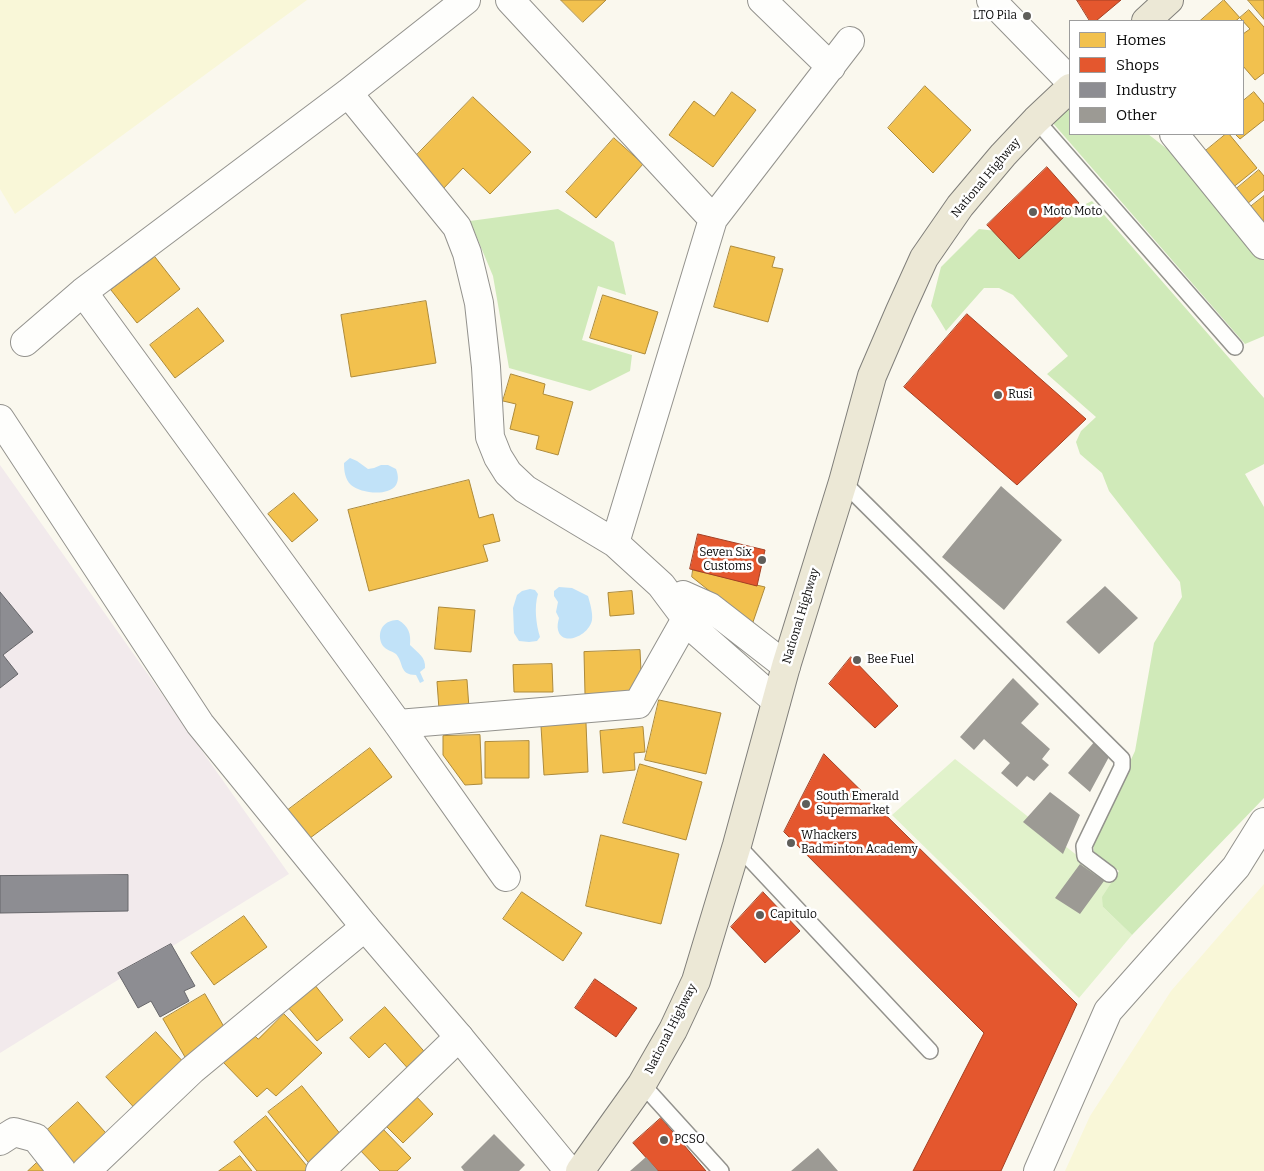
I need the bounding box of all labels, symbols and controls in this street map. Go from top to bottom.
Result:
place label: LTO Pila [973,9,1017,23]
marker: LTO Pila [1021,10,1033,22]
legend [1069,20,1244,135]
text: Homes [1116,31,1166,49]
text: Shops [1116,56,1159,74]
text: Industry [1116,81,1176,99]
text: Other [1116,106,1157,124]
street label: National Highway [949,135,1023,221]
place label: Moto Moto [1043,205,1102,219]
marker: Moto Moto [1027,206,1039,218]
place label: Rusi [1008,388,1032,402]
marker: Rusi [992,389,1004,401]
place label: Seven Six Customs [699,546,752,574]
marker: Seven Six Customs [756,554,768,566]
street label: National Highway [780,566,822,666]
place label: Bee Fuel [867,653,914,667]
marker: Bee Fuel [851,654,863,666]
place label: South Emerald Supermarket [816,790,899,818]
marker: South Emerald Supermarket [800,798,812,810]
place label: Whackers Badminton Academy [801,829,918,857]
marker: Whackers Badminton Academy [785,837,797,849]
place label: Capitulo [770,908,817,922]
marker: Capitulo [754,909,766,921]
street label: National Highway [642,981,700,1077]
place label: PCSO [674,1133,705,1147]
marker: PCSO [658,1134,670,1146]

